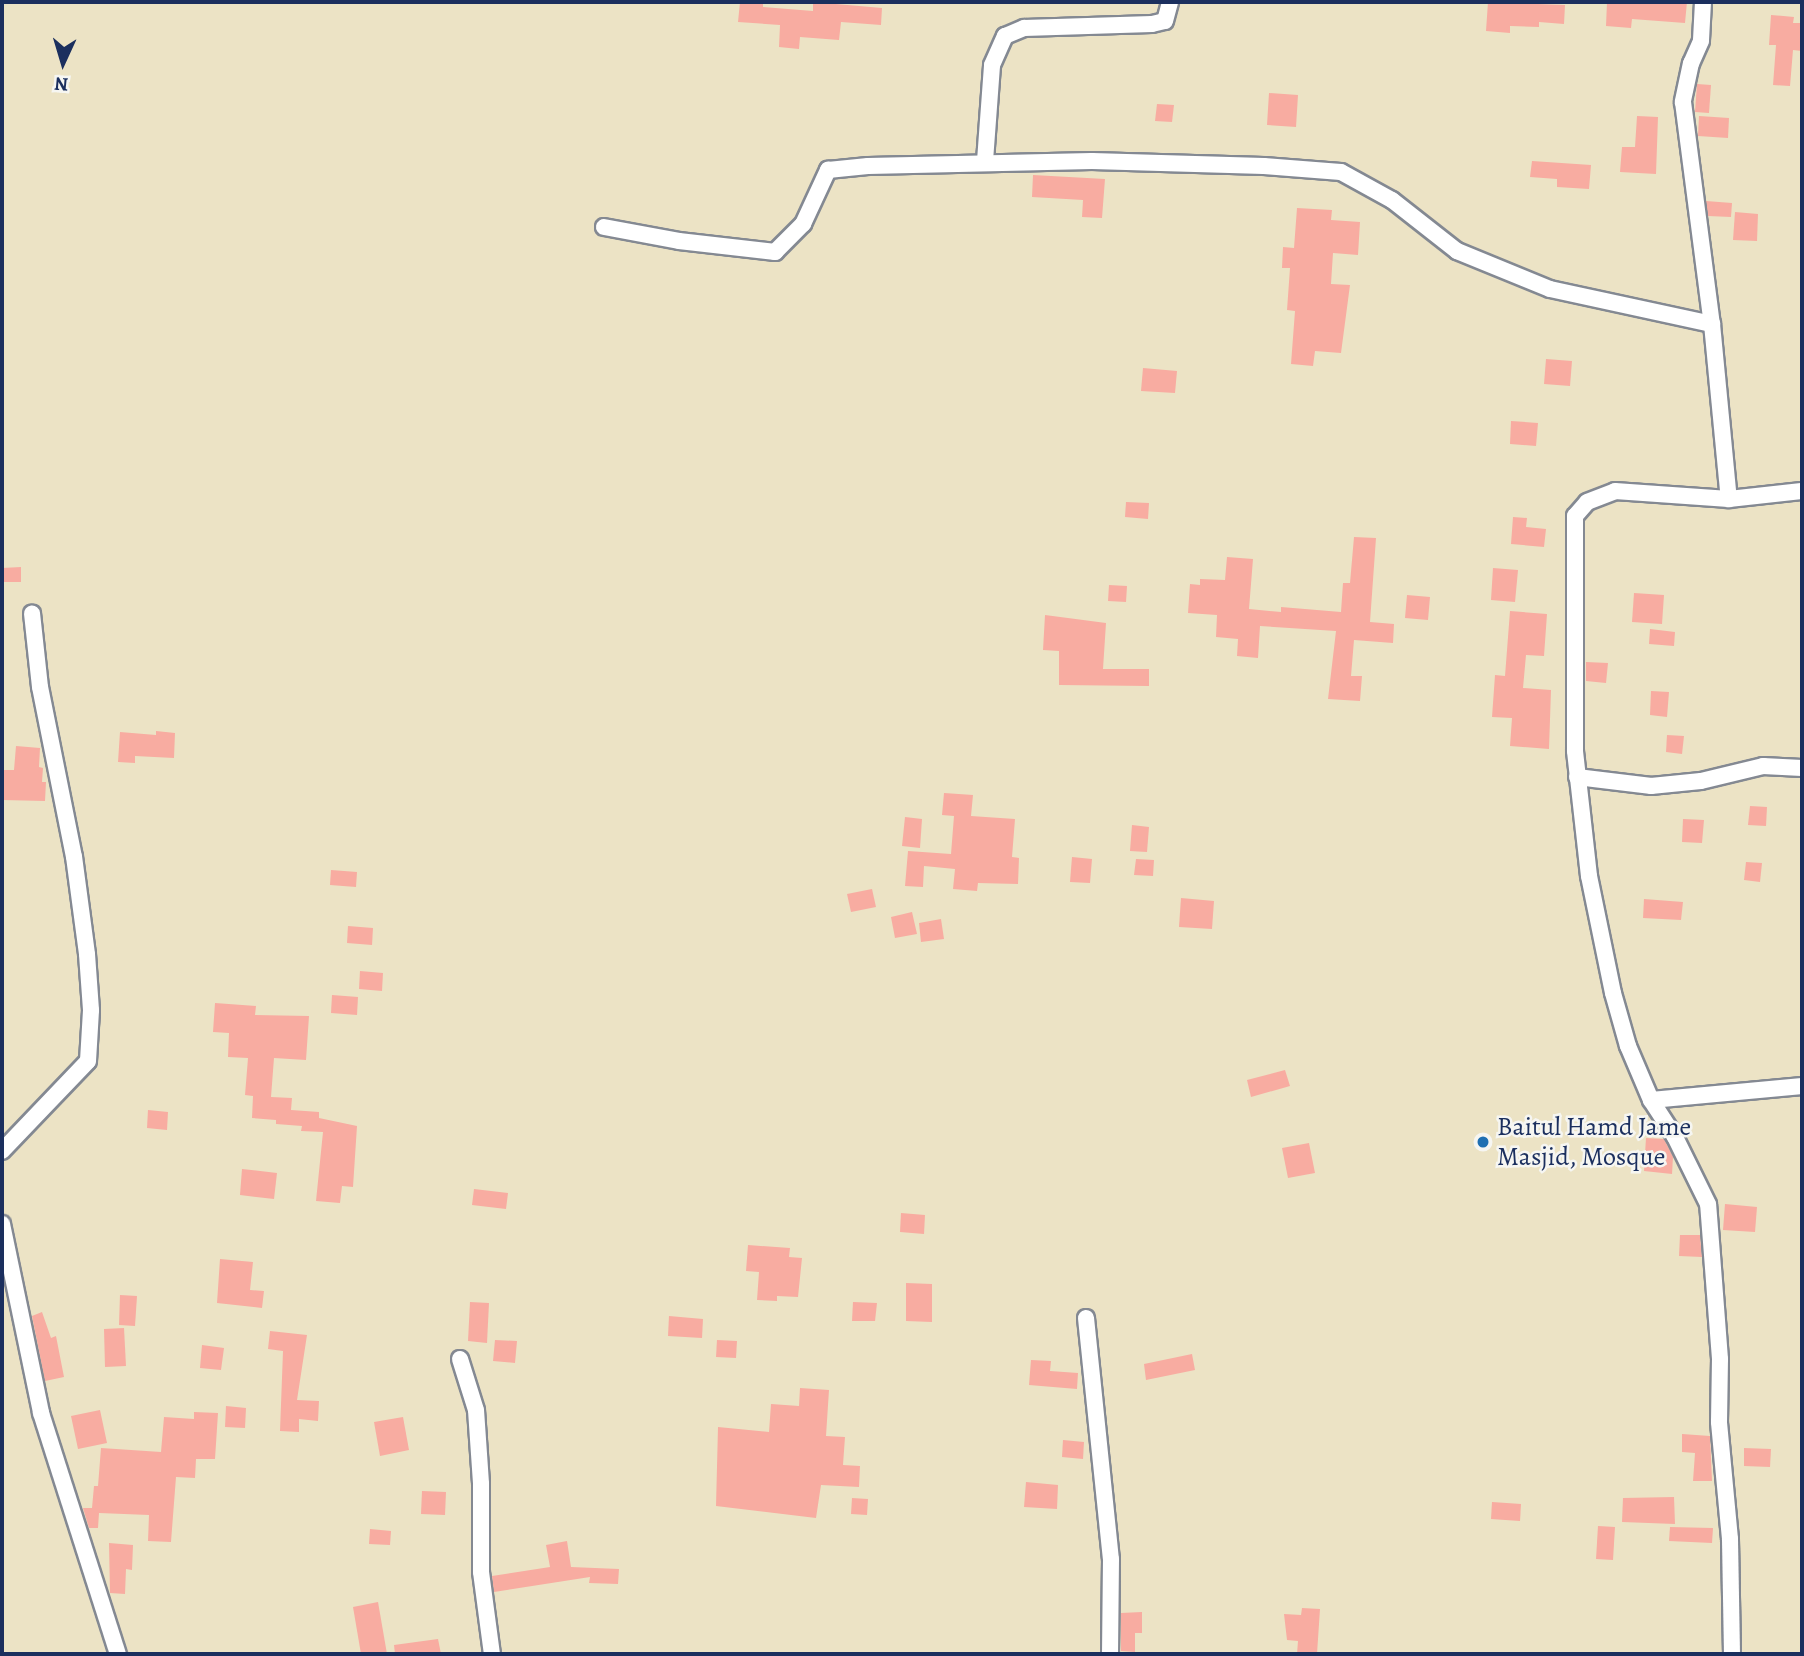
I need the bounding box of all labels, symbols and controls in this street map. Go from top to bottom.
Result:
north arrow [28,28,98,98]
text: N [54,70,69,97]
place label: Baitul Hamd Jame Masjid, Mosque [1497,1111,1691,1172]
marker: Baitul Hamd Jame Masjid, Mosque [1475,1134,1491,1150]

